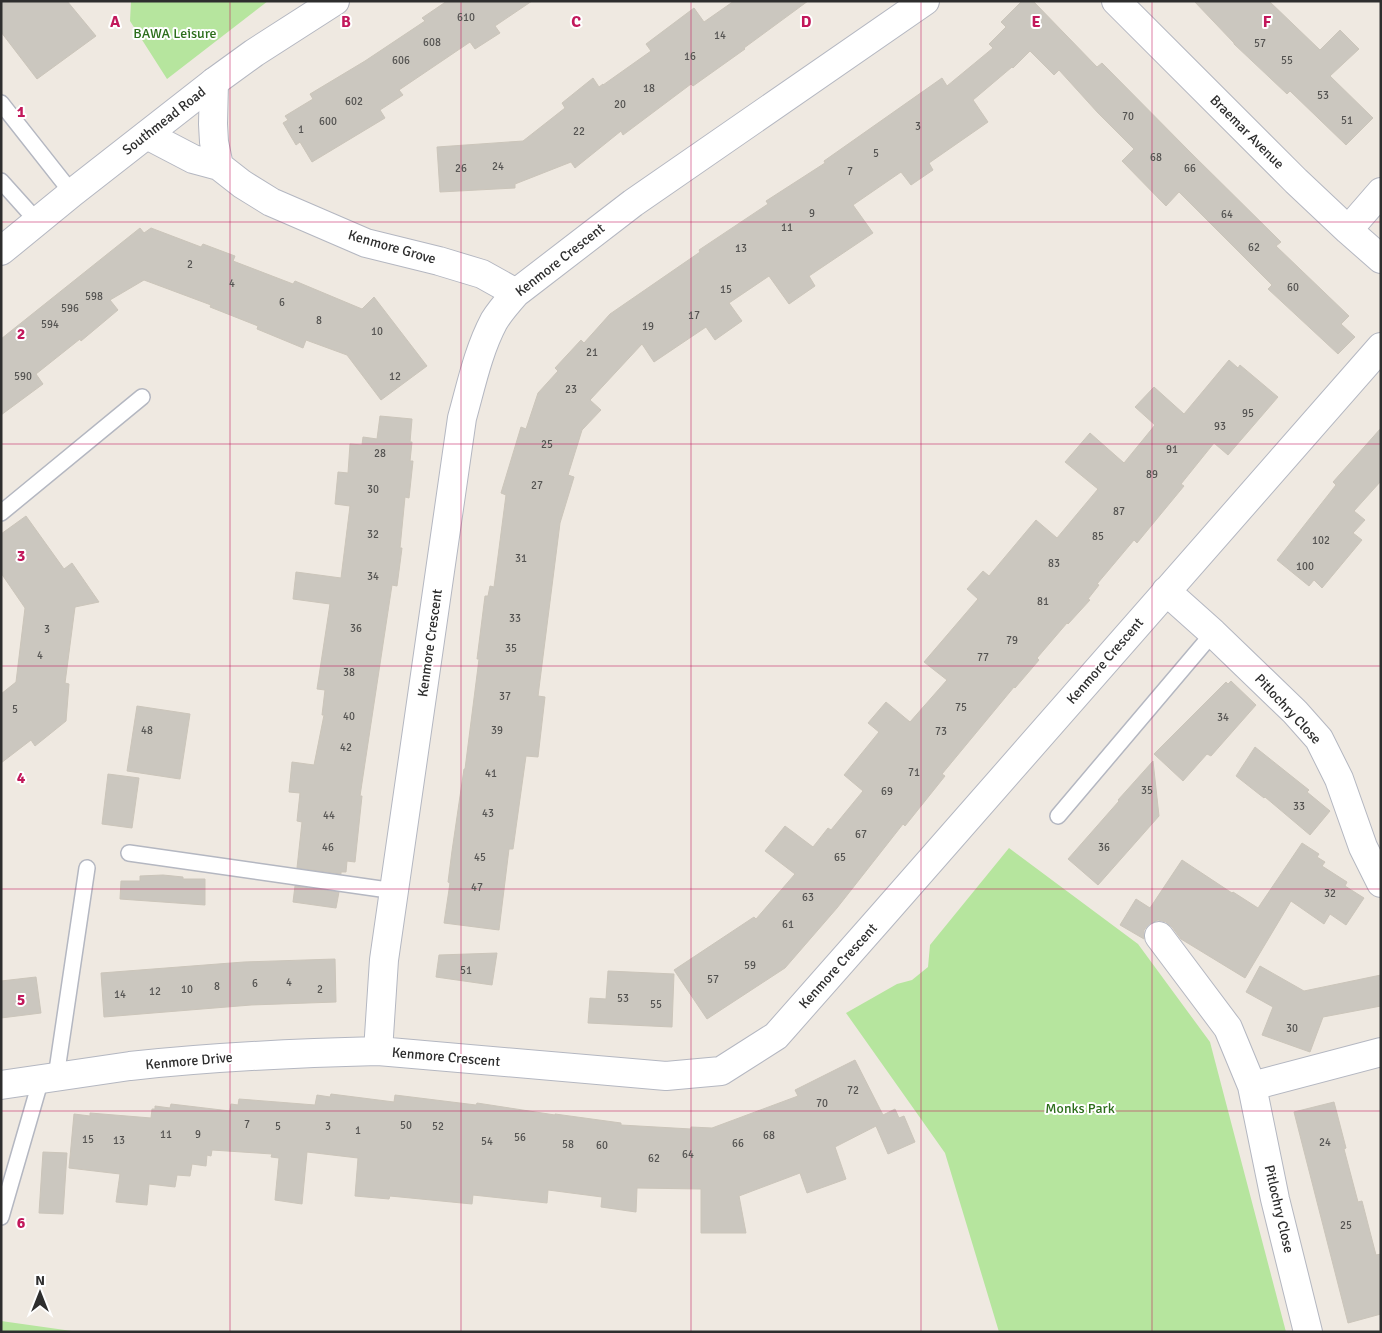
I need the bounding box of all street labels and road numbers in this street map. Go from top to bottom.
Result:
street label: Southmead Road [119,83,209,159]
street label: Braemar Avenue [1206,91,1288,173]
street label: Kenmore Crescent [512,220,608,300]
street label: Kenmore Grove [346,226,438,268]
street label: Kenmore Crescent [414,588,446,698]
street label: Kenmore Crescent [1063,614,1147,708]
street label: Pitlochry Close [1251,670,1325,748]
street label: Kenmore Crescent [795,920,881,1012]
street label: Kenmore Crescent [391,1044,501,1070]
street label: Kenmore Drive [145,1049,233,1073]
street label: Pitlochry Close [1261,1163,1297,1255]

